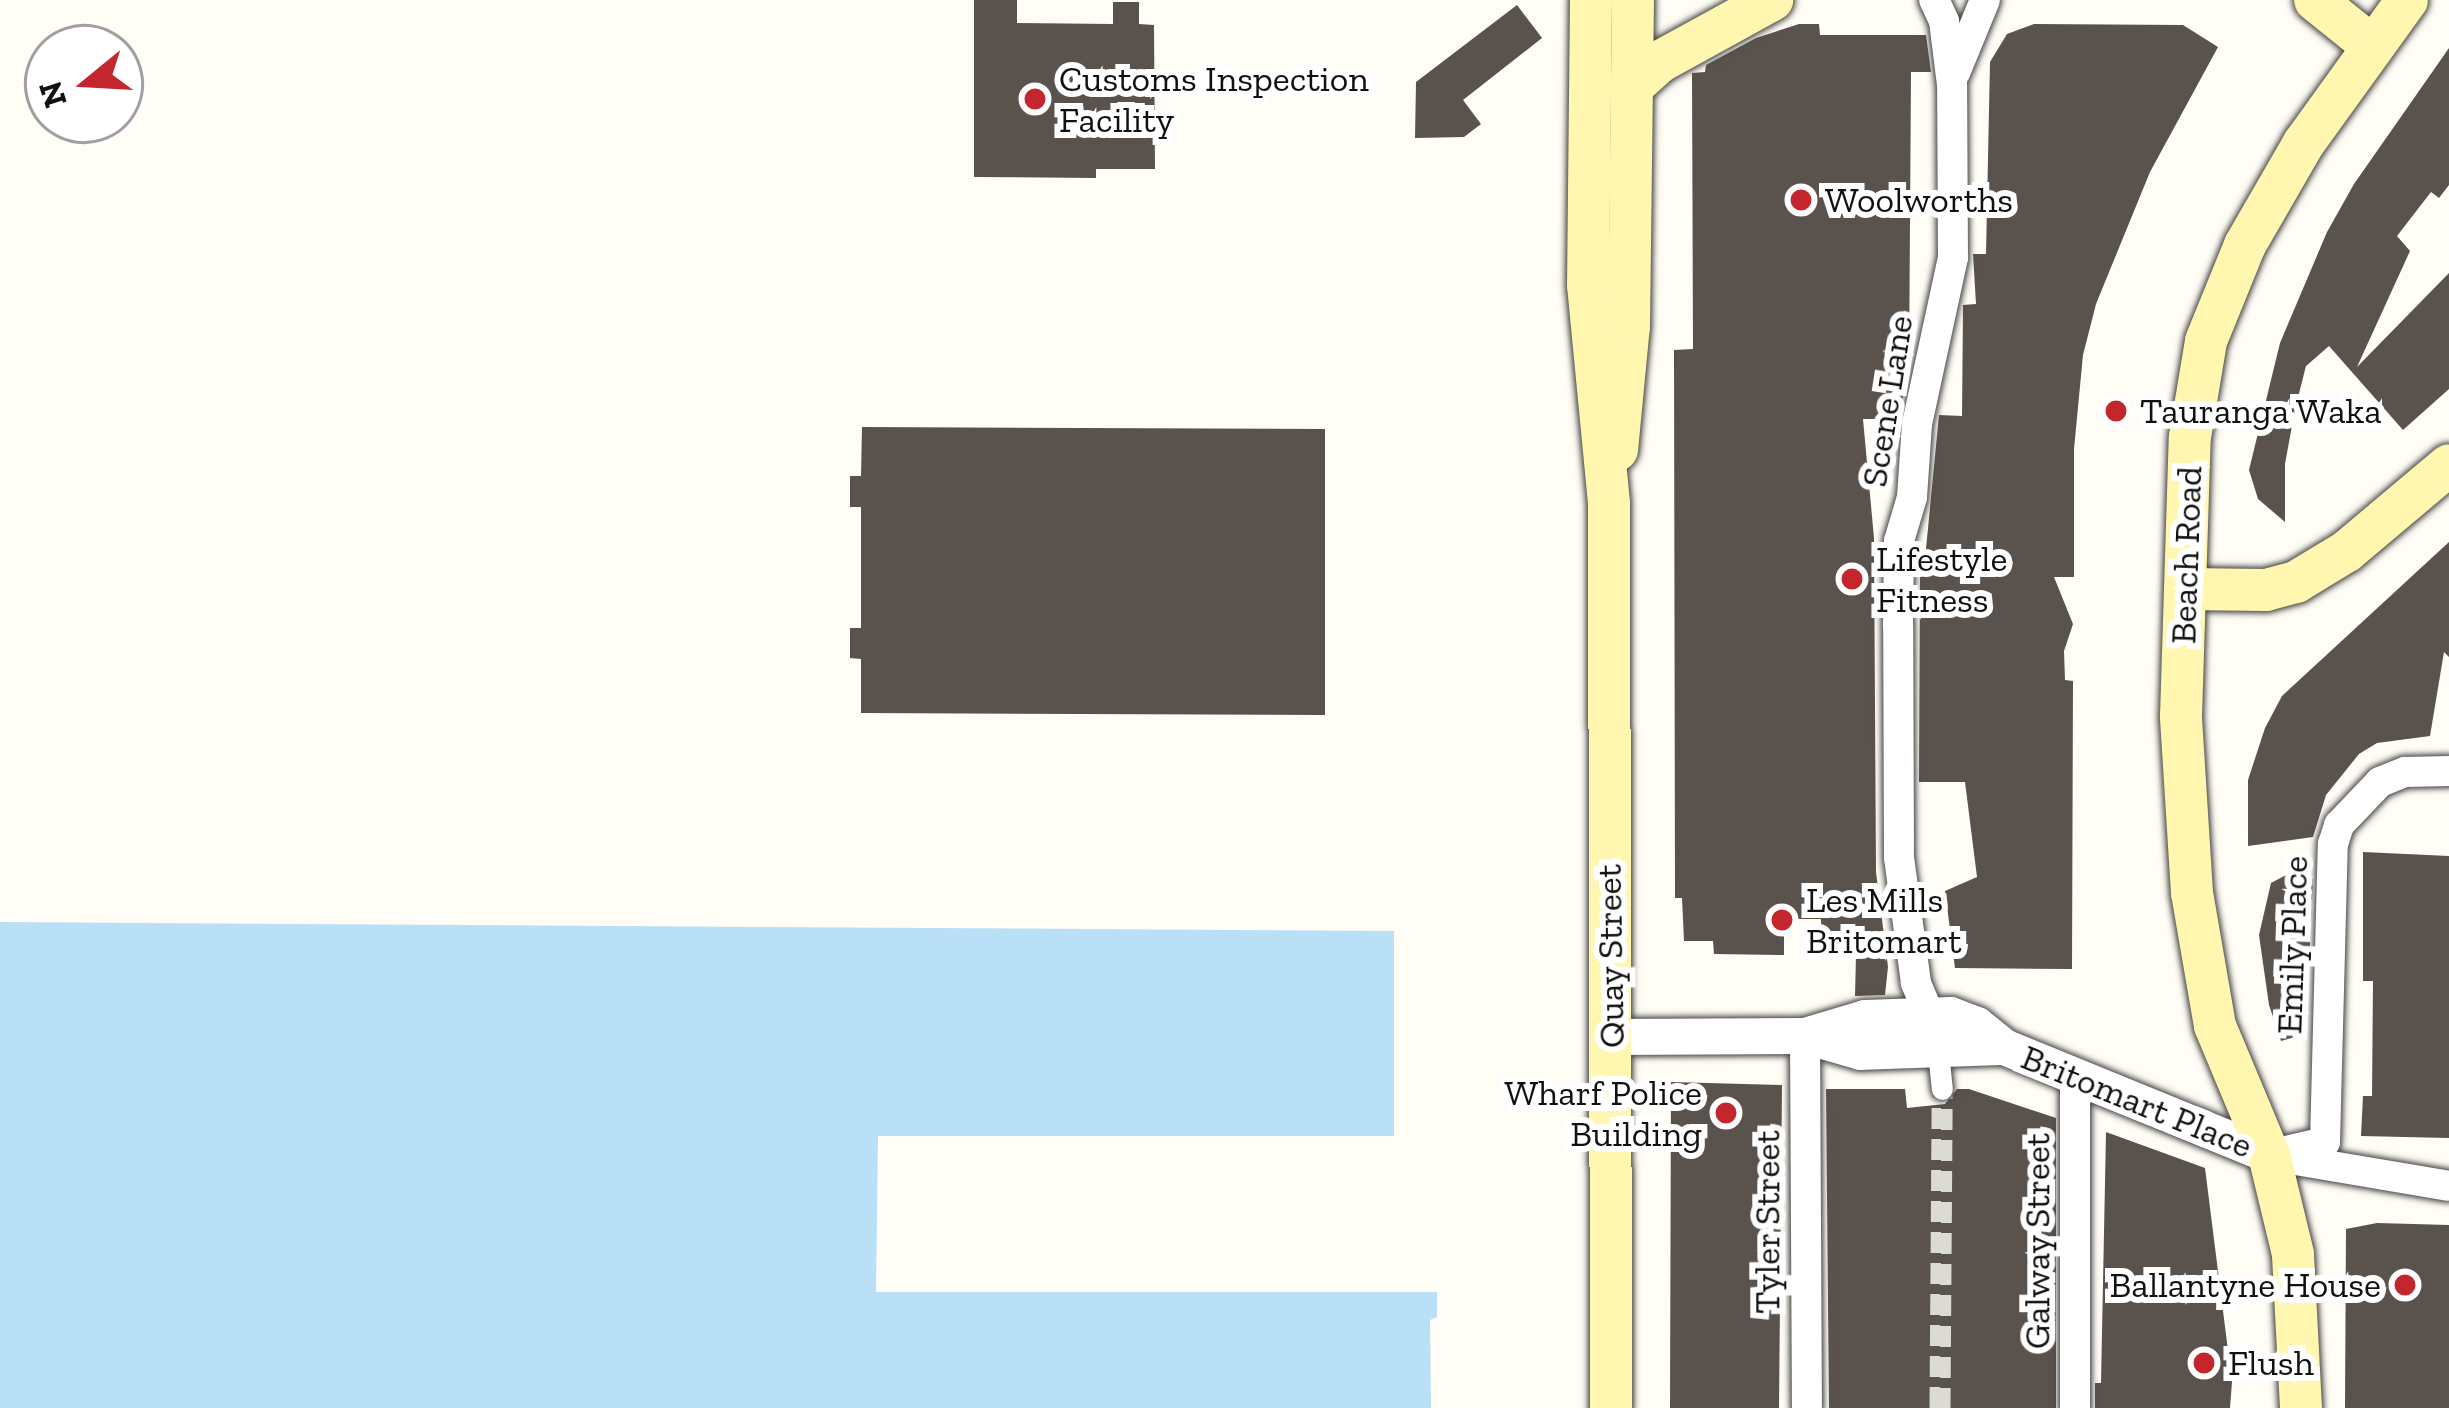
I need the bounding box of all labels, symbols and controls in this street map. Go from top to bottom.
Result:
north arrow [24,24,144,144]
place label: Customs Inspection Facility [1059,56,1369,141]
text: N [30,76,75,112]
marker: Customs Inspection Facility [1022,86,1048,112]
place label: Woolworths [1825,178,2013,222]
marker: Woolworths [1788,187,1814,213]
street label: Scene Lane [1852,312,1922,490]
place label: Tauranga Waka [2140,389,2383,433]
marker: Tauranga Waka [2103,398,2129,424]
street label: Beach Road [2161,465,2211,645]
place label: Lifestyle Fitness [1876,536,2007,621]
marker: Lifestyle Fitness [1839,566,1865,592]
street label: Emily Place [2267,855,2317,1035]
street label: Quay Street [1587,863,1633,1049]
place label: Les Mills Britomart [1806,877,1962,962]
marker: Les Mills Britomart [1769,907,1795,933]
street label: Britomart Place [2015,1035,2259,1167]
place label: Wharf Police Building [1505,1070,1702,1155]
marker: Wharf Police Building [1713,1100,1739,1126]
street label: Tyler Street [1745,1130,1789,1314]
street label: Galway Street [2015,1132,2059,1350]
place label: Ballantyne House [2110,1263,2381,1307]
marker: Ballantyne House [2392,1272,2418,1298]
place label: Flush [2228,1341,2314,1385]
marker: Flush [2191,1350,2217,1376]

